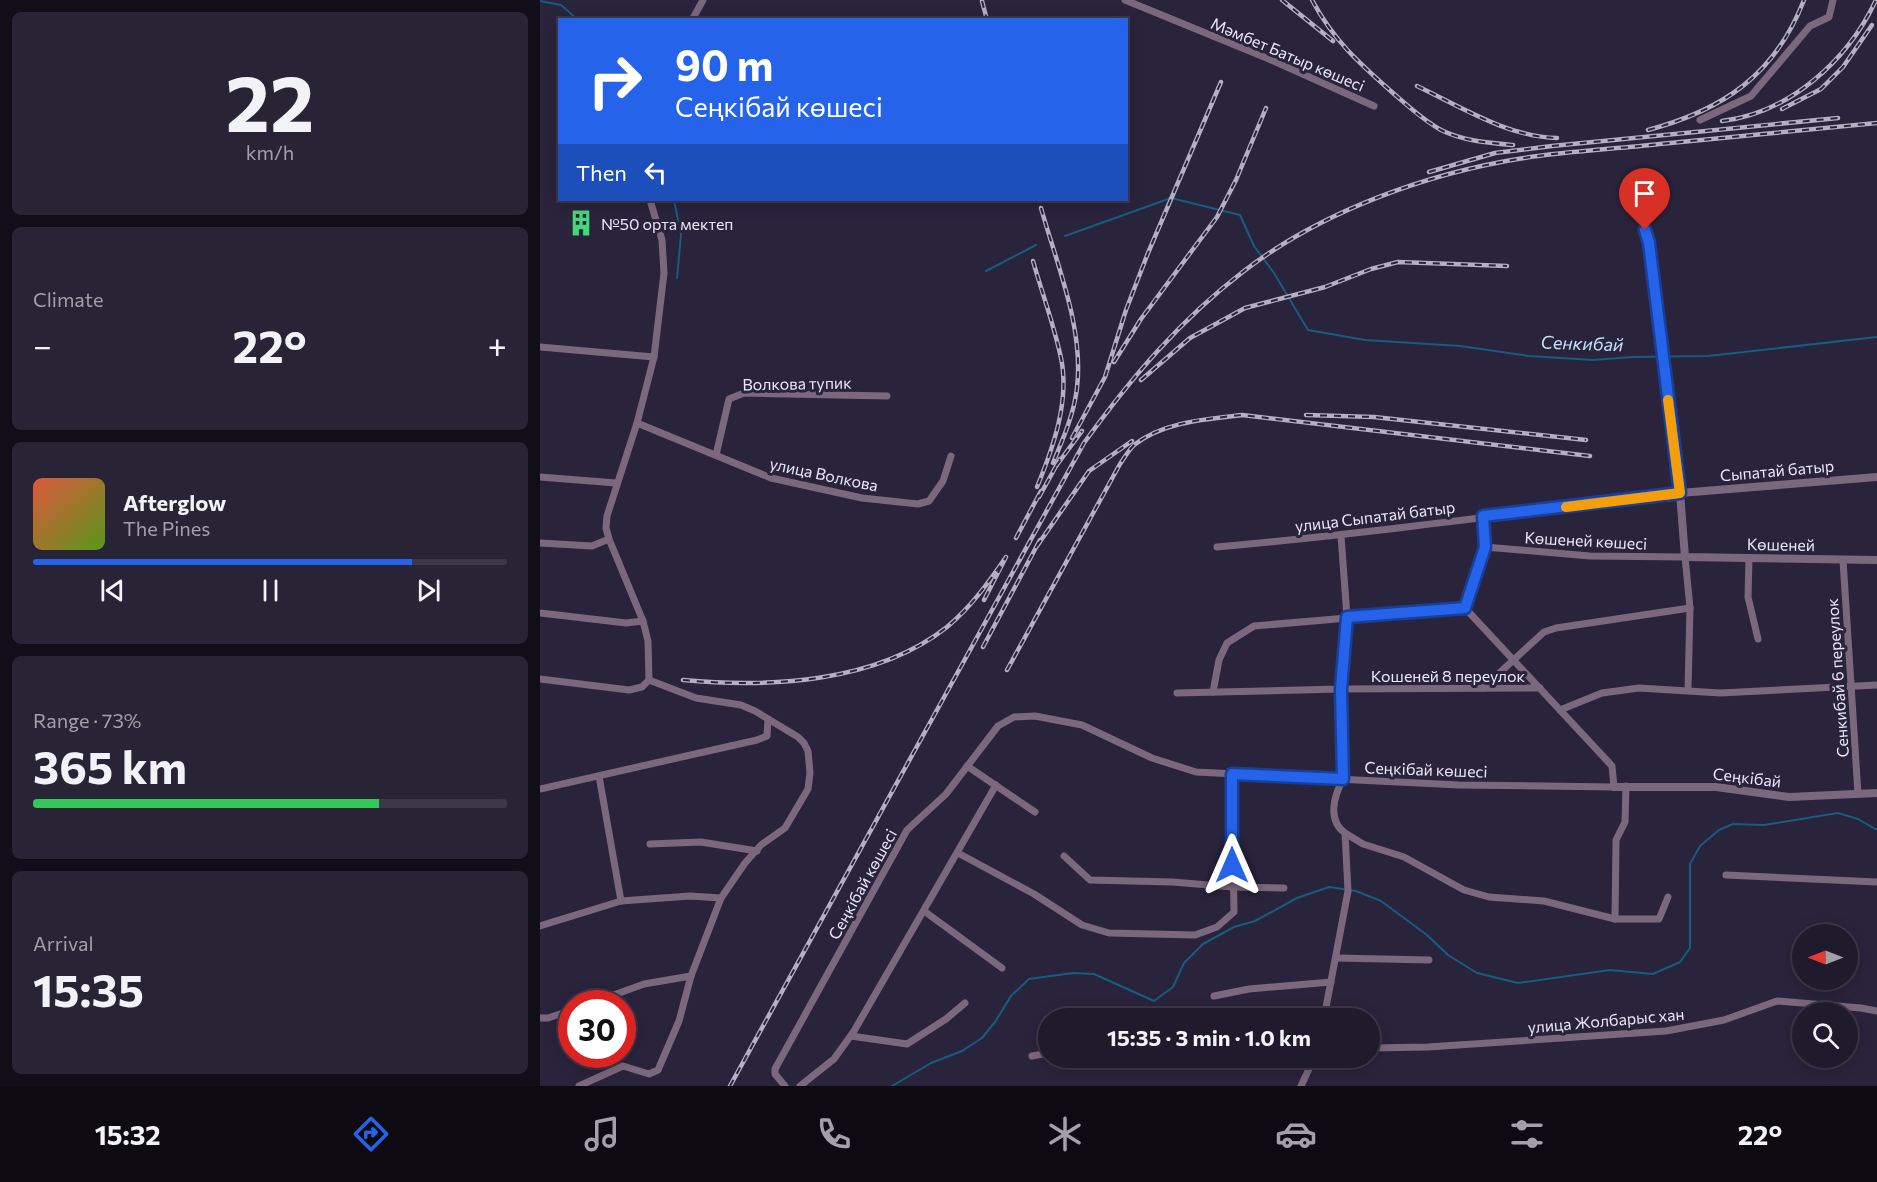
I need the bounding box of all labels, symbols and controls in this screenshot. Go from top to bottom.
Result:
street label: Мәмбет Батыр көшесі [1208,13,1368,95]
text: 90 m [675,38,774,90]
icon: right [576,42,654,120]
text: 22 [226,53,314,148]
text: Сеңкібай көшесі [675,90,883,123]
text: km/h [246,140,294,164]
icon: left [639,156,672,189]
text: Then [576,159,627,186]
pin [1619,168,1670,230]
icon: arrive [1628,177,1661,210]
building icon: №50 орта мектеп [566,208,596,238]
place label: №50 орта мектеп [601,214,733,233]
text: Climate [33,287,103,311]
text: 22° [233,317,307,372]
text: − [33,324,52,365]
text: + [488,324,507,365]
water label: Сенкибай [1540,331,1624,355]
street label: Волкова тупик [742,373,852,393]
street label: улица Волкова [768,453,880,495]
street label: Сыпатай батыр [1719,456,1835,484]
text: Afterglow [123,489,226,516]
street label: улица Сыпатай батыр [1294,497,1456,535]
text: The Pines [123,516,210,540]
street label: Көшеней көшесі [1524,527,1648,553]
street label: Көшеней [1747,534,1815,554]
icon: previous [96,574,129,607]
icon: pause [254,574,287,607]
icon: next [412,574,445,607]
street label: Сенкибай 6 переулок [1822,597,1852,758]
street label: Кошеней 8 переулок [1371,666,1526,685]
text: Range · 73% [33,708,141,732]
text: 365 km [33,738,187,793]
street label: Сеңкібай көшесі [1364,757,1488,781]
street label: Сеңкібай [1712,763,1782,791]
street label: Сеңкібай көшесі [824,826,900,942]
position arrow [1200,833,1264,897]
north arrow [1792,924,1858,990]
map controls [1792,924,1858,1068]
text: Arrival [33,931,94,955]
text: 15:35 [33,961,144,1016]
speed limit sign: 30 [558,990,636,1068]
button: search [1792,1002,1858,1068]
street label: улица Жолбарыс хан [1527,1004,1685,1036]
text: 15:35 · 3 min · 1.0 km [1107,1024,1311,1051]
icon: directions [350,1113,392,1155]
icon: music [581,1113,623,1155]
icon: phone [813,1113,855,1155]
icon: climate [1044,1113,1086,1155]
icon: car [1275,1113,1317,1155]
icon: filters [1506,1113,1548,1155]
text: 15:32 [95,1118,161,1151]
text: 22° [1738,1118,1782,1151]

